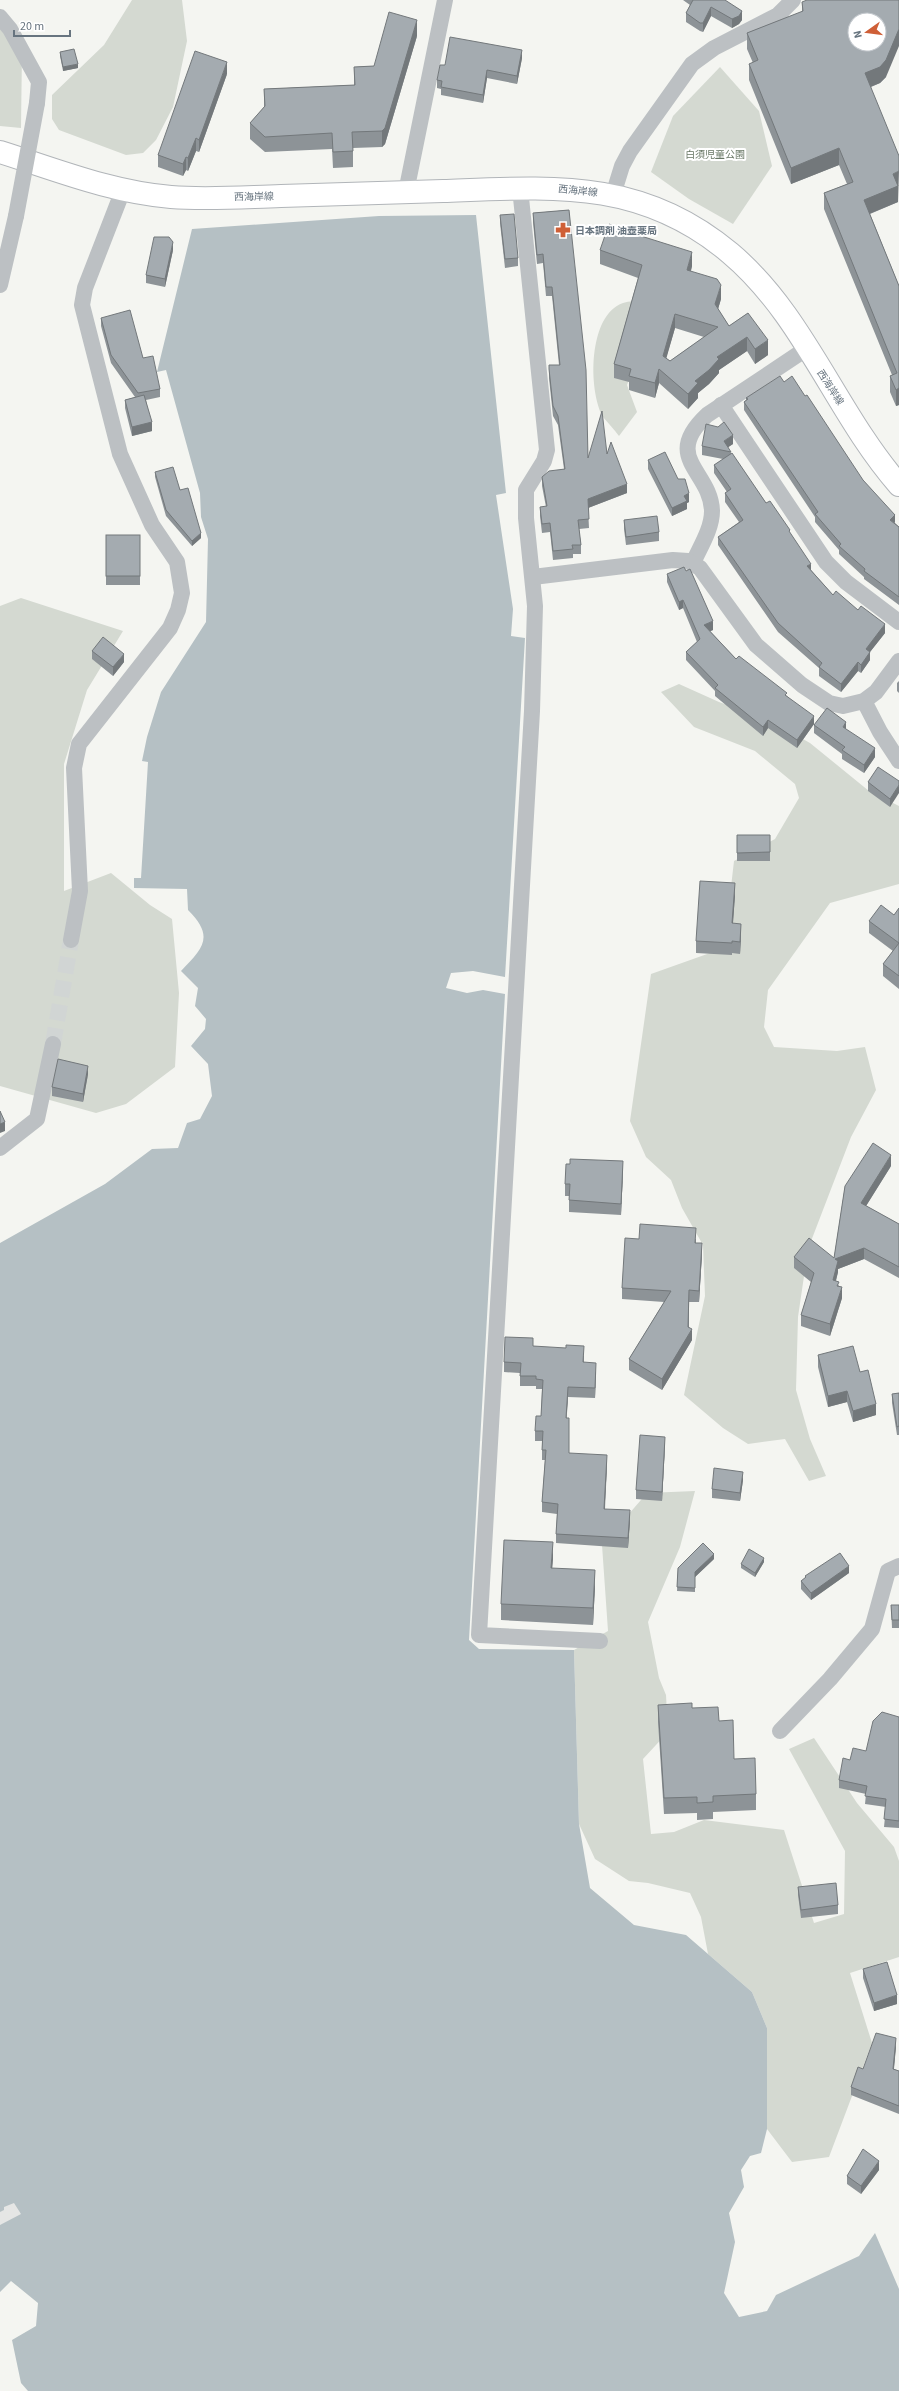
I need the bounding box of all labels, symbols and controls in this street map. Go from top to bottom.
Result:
scale bar [14,12,70,38]
north arrow [847,12,887,52]
text: 20 m [20,18,44,35]
text: N [850,29,866,40]
park label: 白須児童公園 [685,148,745,162]
street label: 西海岸線 [557,182,599,200]
street label: 西海岸線 [234,190,274,204]
pharmacy icon: 日本調剤 油壺薬局 [554,221,572,239]
place label: 日本調剤 油壺薬局 [575,224,657,238]
street label: 西海岸線 [813,367,847,408]

